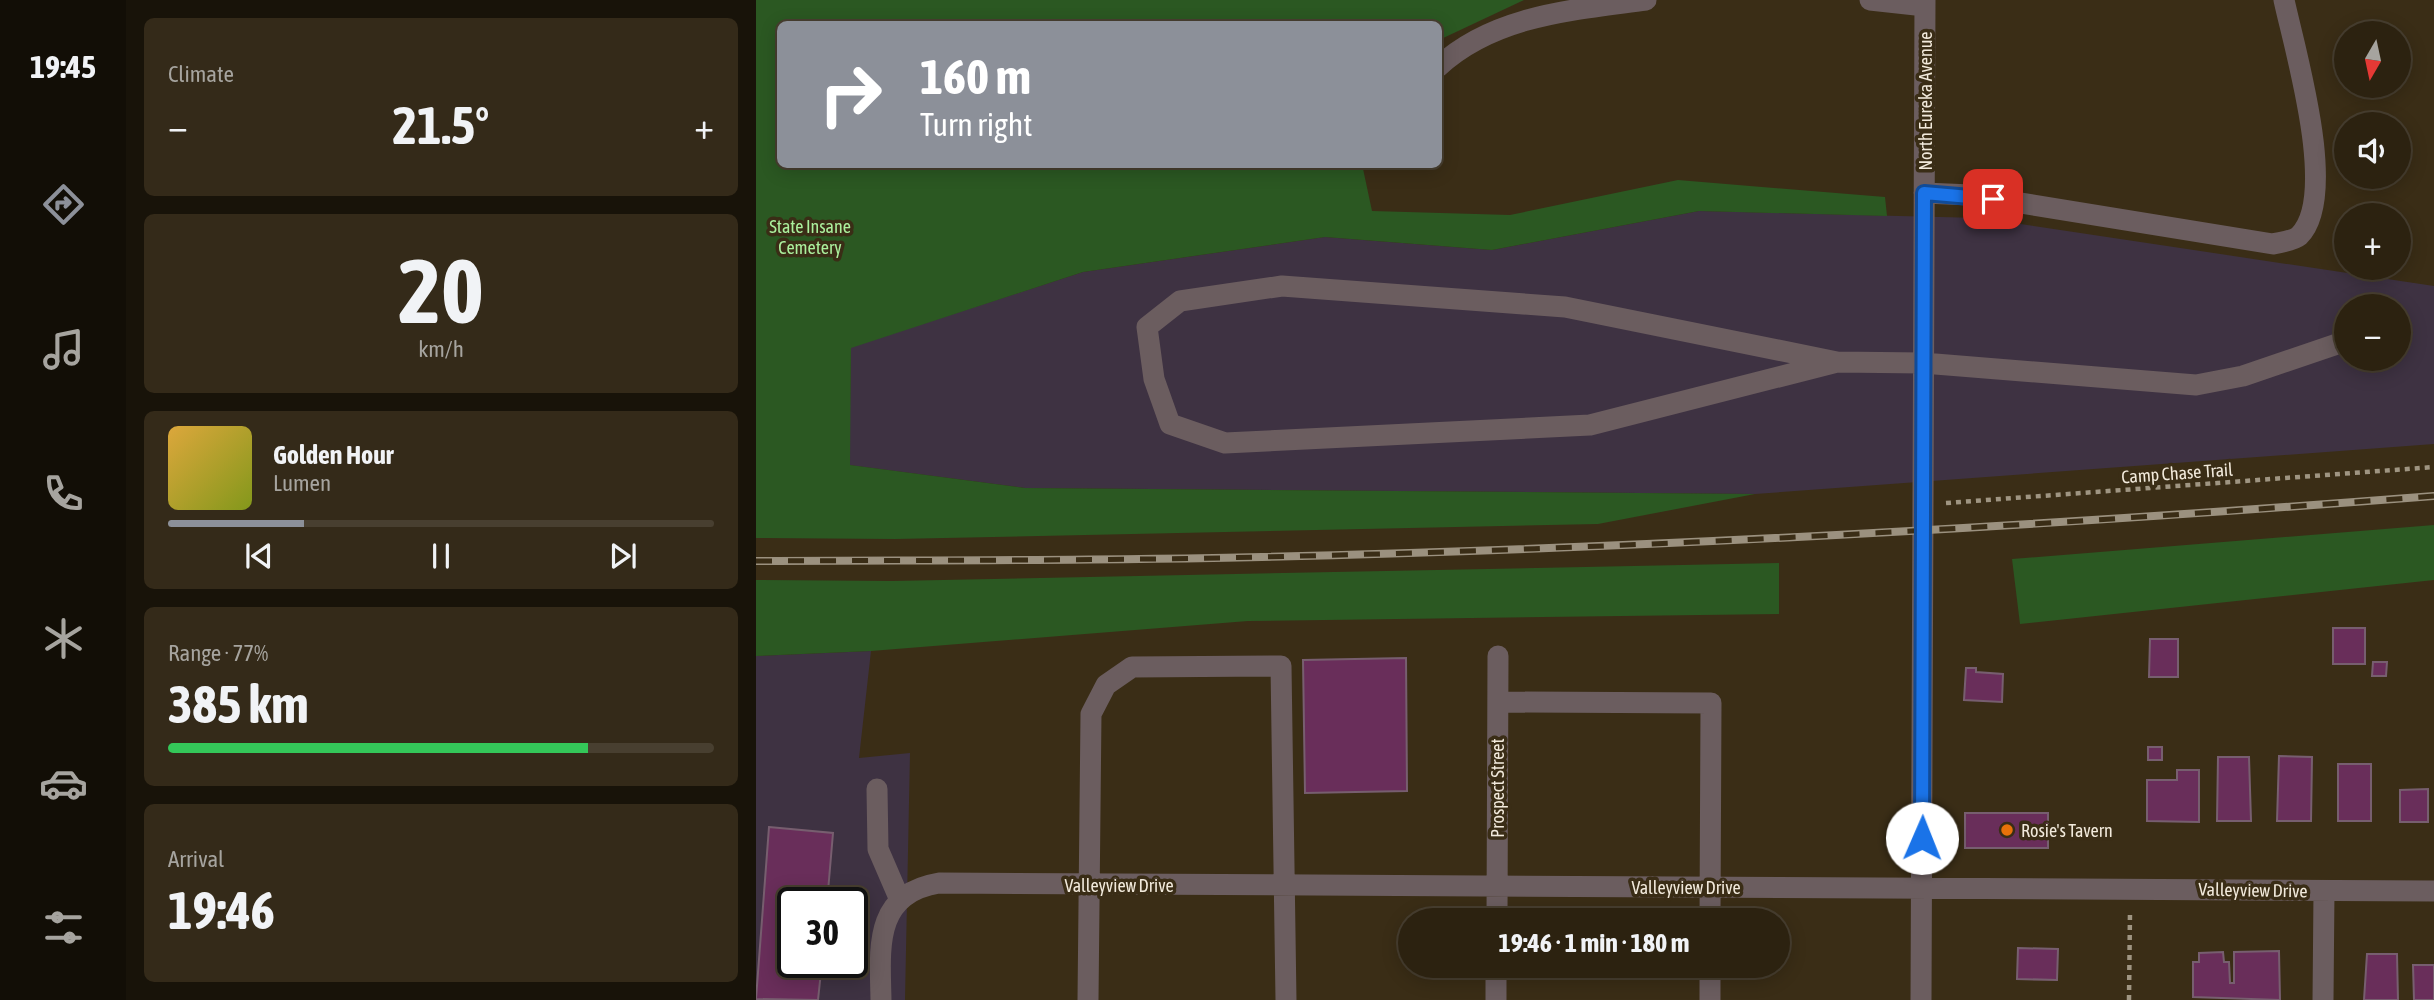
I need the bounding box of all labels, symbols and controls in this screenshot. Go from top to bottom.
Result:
north arrow [2334,21,2412,98]
map controls [2334,21,2411,371]
street label: North Eureka Avenue [1915,31,1936,171]
text: 19:45 [30,48,96,85]
text: 160 m [920,48,1031,104]
icon: right [805,49,896,140]
text: Climate [168,61,234,87]
text: 21.5° [393,95,489,155]
text: − [168,104,188,147]
text: + [694,104,714,147]
text: Turn right [920,106,1033,143]
button: sound [2334,112,2411,189]
pin [1963,169,2023,229]
icon: directions [39,180,88,229]
icon: arrive [1974,180,2012,218]
button: + [2334,203,2411,280]
park label: State Insane Cemetery [769,216,851,258]
text: 20 [398,238,484,342]
button: − [2334,294,2411,371]
icon: music [39,325,88,374]
text: km/h [418,336,464,362]
text: Golden Hour [273,440,393,470]
street label: Camp Chase Trail [2121,459,2234,487]
icon: phone [39,469,88,518]
text: Lumen [273,470,331,496]
icon: previous [240,537,278,575]
icon: pause [422,537,460,575]
icon: next [604,537,642,575]
icon: climate [39,614,88,663]
text: Range · 77% [168,640,268,666]
text: 385 km [168,674,309,734]
street label: Prospect Street [1487,738,1508,838]
icon: car [39,759,88,808]
position arrow [1885,801,1959,875]
place label: Rosie's Tavern [2021,820,2113,841]
marker: Rosie's Tavern [1999,822,2015,838]
text: Arrival [168,846,224,872]
street label: Valleyview Drive [1064,875,1174,896]
street label: Valleyview Drive [1631,877,1741,898]
street label: Valleyview Drive [2198,879,2308,901]
text: 19:46 [168,880,275,940]
speed limit sign: 30 [777,887,868,978]
icon: filters [39,903,88,952]
text: 19:46 · 1 min · 180 m [1499,928,1689,958]

